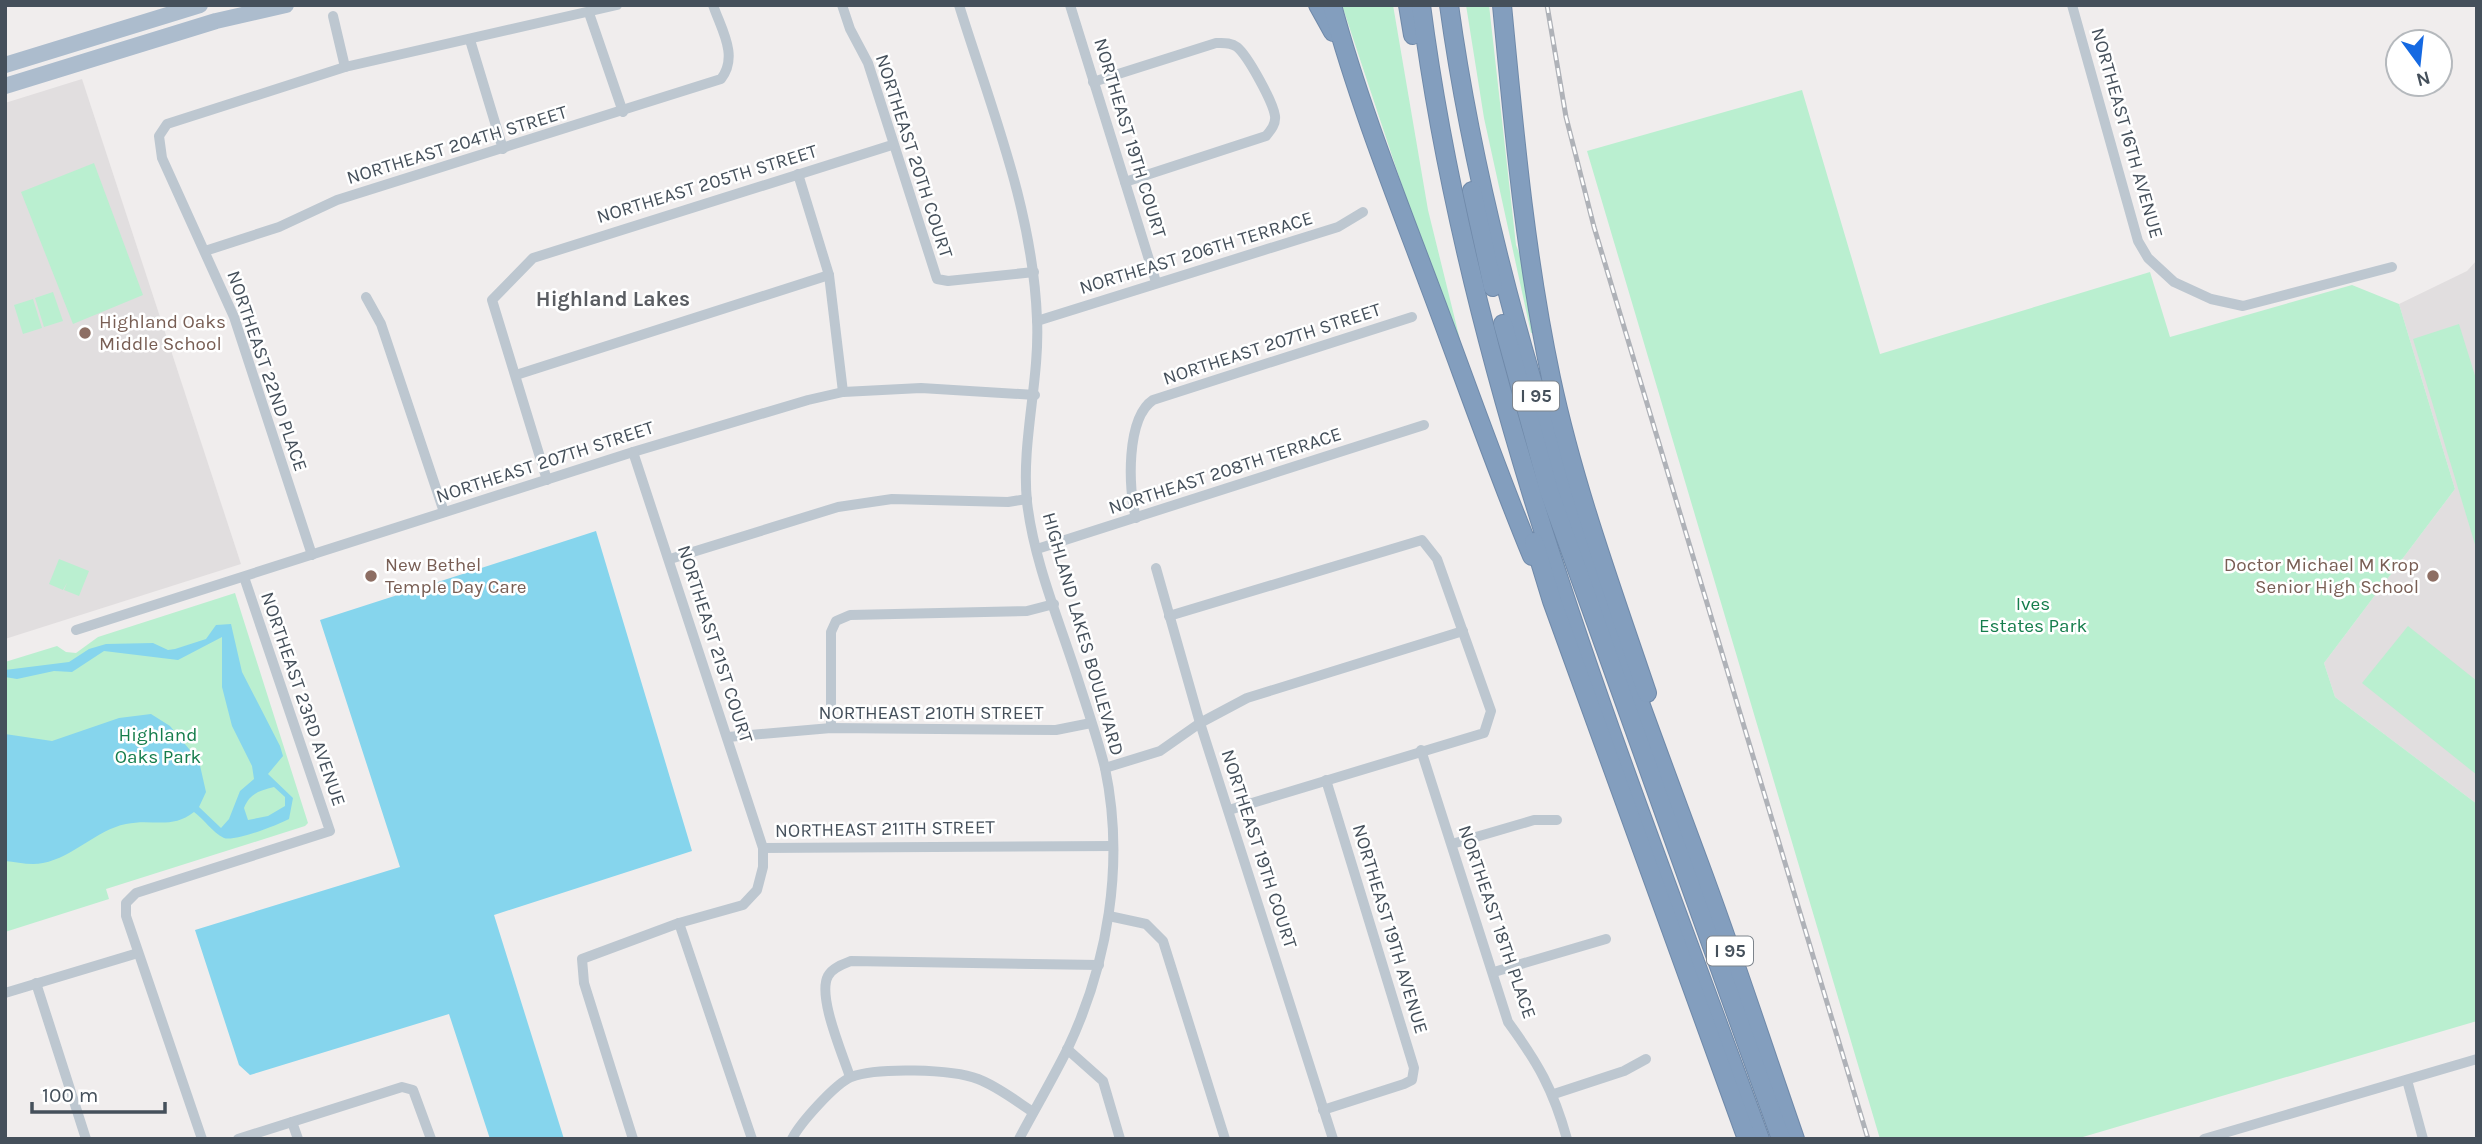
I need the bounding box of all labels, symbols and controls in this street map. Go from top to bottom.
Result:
street label: NORTHEAST 16TH AVENUE [2086,25,2168,241]
north arrow [2384,28,2454,98]
street label: NORTHEAST 19TH COURT [1089,35,1171,241]
street label: NORTHEAST 20TH COURT [871,51,957,261]
text: N [2414,66,2433,91]
street label: NORTHEAST 204TH STREET [344,101,570,189]
street label: NORTHEAST 205TH STREET [594,140,820,228]
street label: NORTHEAST 206TH TERRACE [1077,207,1315,299]
street label: NORTHEAST 22ND PLACE [222,268,312,474]
district label: Highland Lakes [536,287,690,311]
street label: NORTHEAST 207TH STREET [1160,298,1384,390]
place label: Highland Oaks Middle School [99,311,226,355]
marker: Highland Oaks Middle School [77,325,93,341]
road number: I 95 [1513,382,1559,410]
street label: NORTHEAST 207TH STREET [433,416,657,508]
street label: NORTHEAST 208TH TERRACE [1106,423,1344,519]
street label: HIGHLAND LAKES BOULEVARD [1038,510,1128,758]
street label: NORTHEAST 21ST COURT [673,542,758,746]
place label: New Bethel Temple Day Care [385,554,526,598]
place label: Doctor Michael M Krop Senior High School [2224,554,2419,598]
marker: New Bethel Temple Day Care [363,568,379,584]
marker: Doctor Michael M Krop Senior High School [2425,568,2441,584]
street label: NORTHEAST 23RD AVENUE [256,589,350,809]
park label: Ives Estates Park [1979,593,2087,637]
street label: NORTHEAST 210TH STREET [819,702,1044,724]
park label: Highland Oaks Park [115,724,202,768]
street label: NORTHEAST 19TH COURT [1216,747,1302,952]
street label: NORTHEAST 211TH STREET [775,816,996,842]
street label: NORTHEAST 19TH AVENUE [1348,822,1432,1036]
street label: NORTHEAST 18TH PLACE [1453,822,1541,1022]
road number: I 95 [1707,936,1753,966]
scale bar [32,1070,164,1114]
text: 100 m [42,1083,99,1107]

